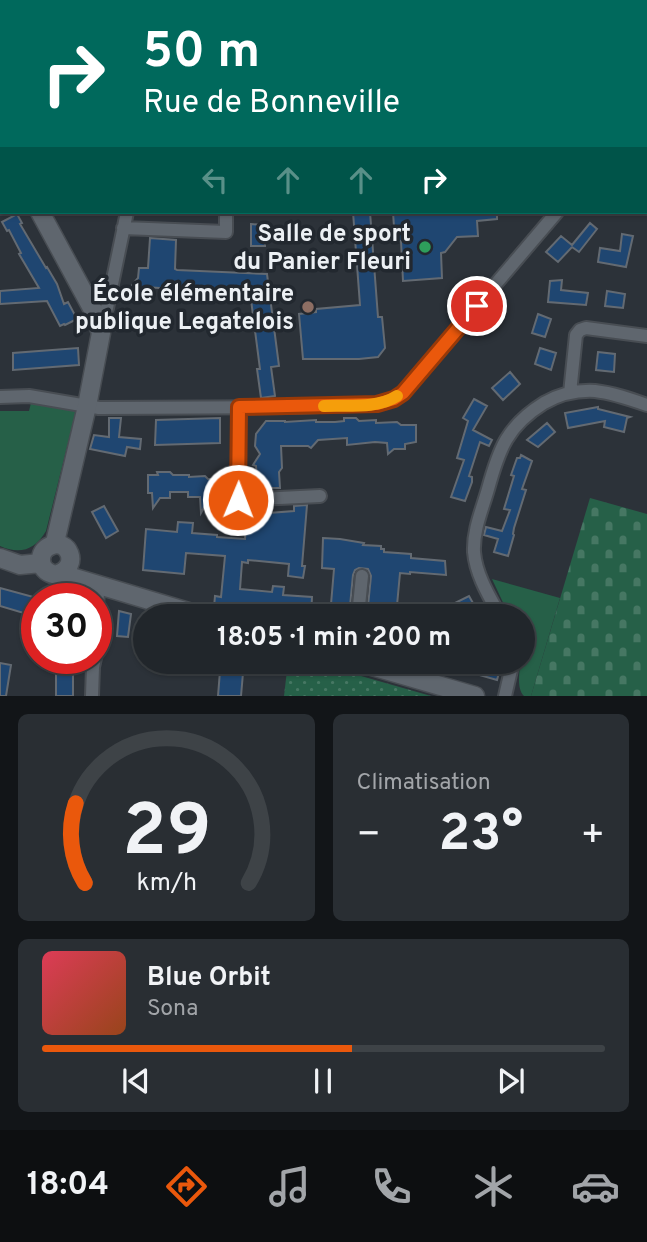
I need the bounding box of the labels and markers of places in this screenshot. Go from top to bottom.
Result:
place label: Salle de sport du Panier Fleuri [233,220,411,278]
marker: Salle de sport du Panier Fleuri [417,239,433,255]
pin [447,276,507,336]
place label: École élémentaire publique Legatelois [75,278,294,338]
marker: École élémentaire publique Legatelois [300,299,316,315]

